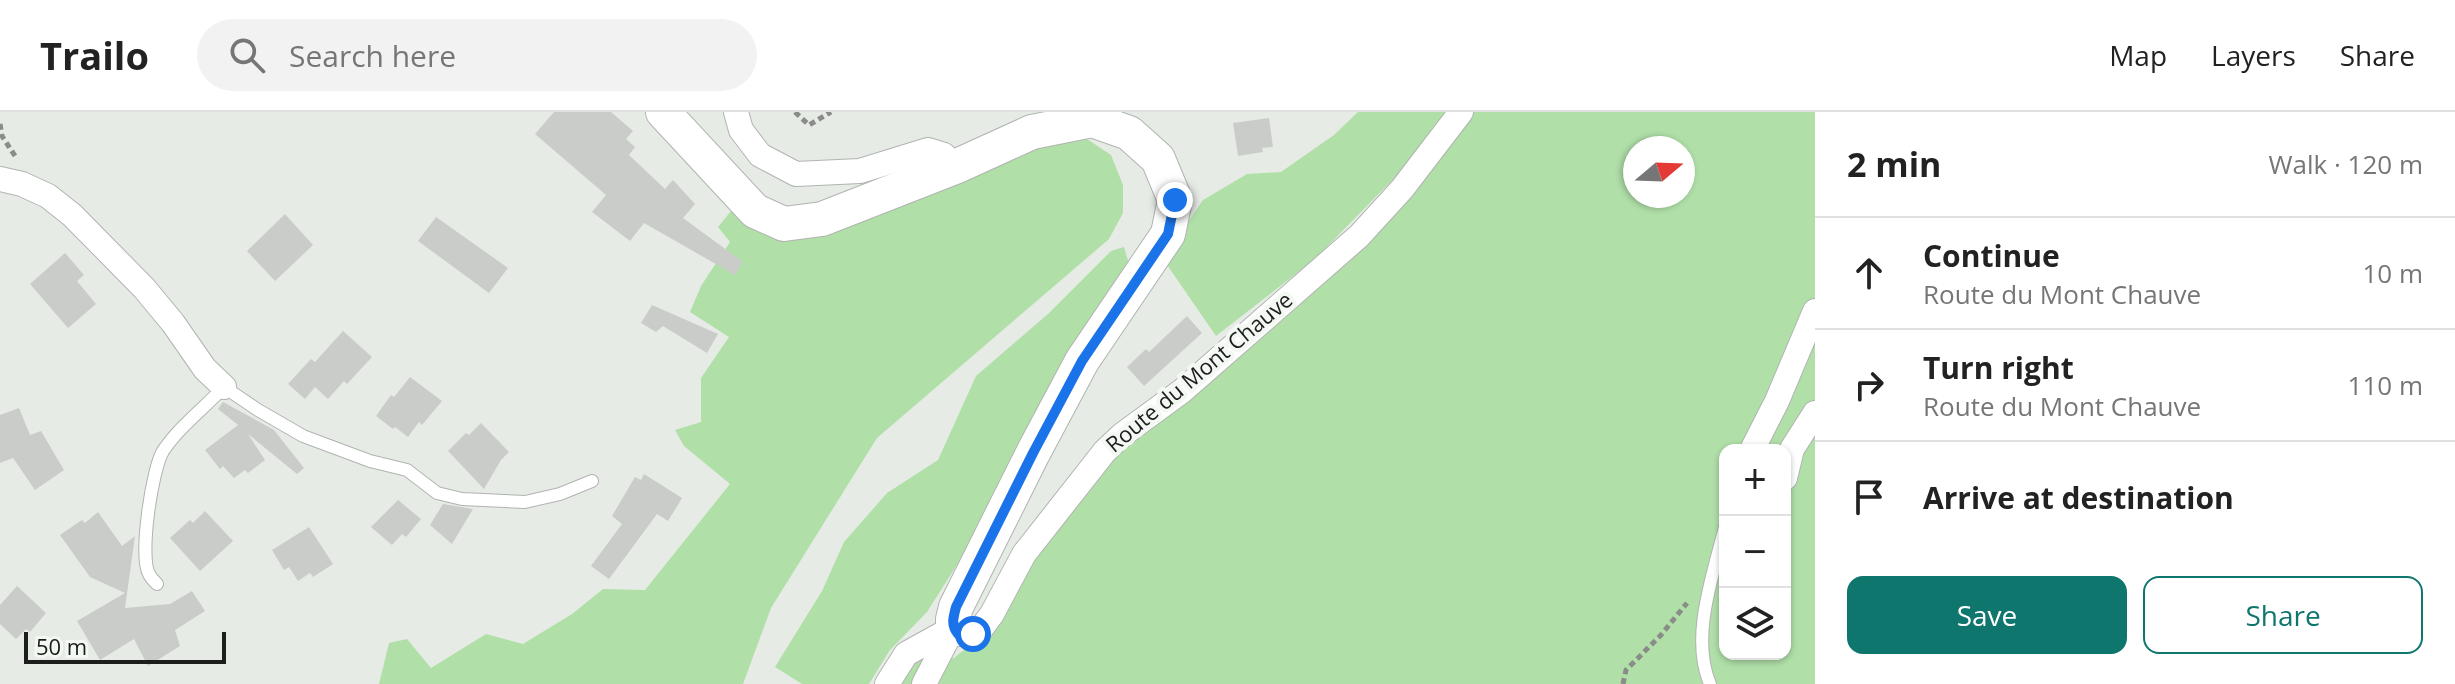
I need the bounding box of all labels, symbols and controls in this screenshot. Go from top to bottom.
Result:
search box [197,19,757,91]
text: Trailo [40,29,149,81]
icon: search [225,33,269,77]
text: Search here [289,35,456,76]
text: Map [2109,36,2167,74]
text: Layers [2211,36,2296,74]
text: Share [2340,36,2415,74]
north arrow [1623,136,1695,208]
text: 2 min [1847,141,1941,187]
text: Walk · 120 m [2269,146,2423,182]
route end [1157,182,1193,218]
text: Continue [1923,235,2060,276]
icon: ahead [1847,251,1891,295]
text: 10 m [2362,255,2423,291]
text: Route du Mont Chauve [1923,276,2201,312]
street label: Route du Mont Chauve [1099,284,1298,458]
text: Turn right [1923,347,2074,388]
icon: right [1847,363,1891,407]
text: 110 m [2348,367,2423,403]
text: Route du Mont Chauve [1923,388,2201,424]
map controls [1719,444,1791,660]
button: + [1719,444,1791,516]
icon: arrive [1847,475,1891,519]
text: Arrive at destination [1923,477,2234,518]
button: − [1719,516,1791,588]
button: Save [1847,576,2127,654]
button: Share [2143,576,2423,654]
button: layers [1719,588,1791,660]
route start [955,616,991,652]
scale bar [24,628,226,664]
text: 50 m [36,631,87,661]

